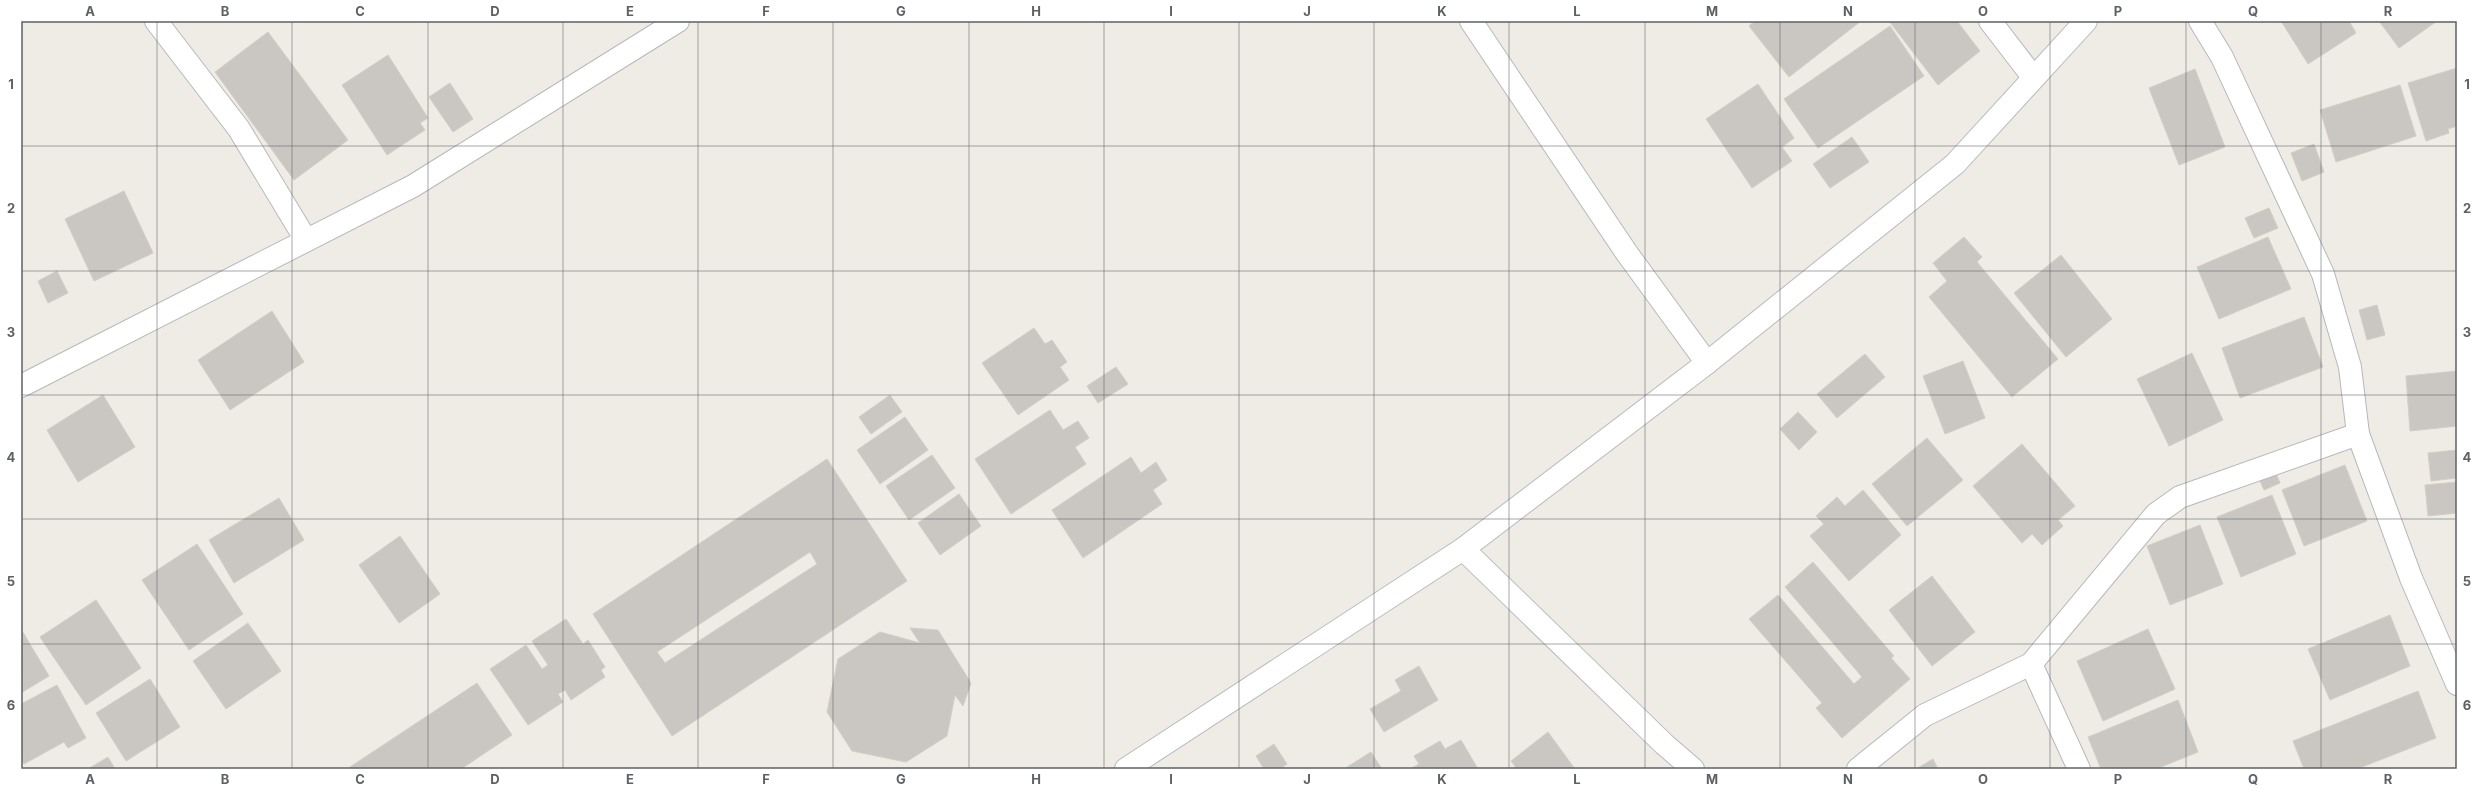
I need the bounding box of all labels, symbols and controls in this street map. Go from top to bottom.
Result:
text: A [85,3,95,19]
text: B [221,3,230,19]
text: C [355,3,365,19]
text: D [490,3,500,19]
text: E [626,3,634,19]
text: F [762,3,770,19]
text: G [896,3,906,19]
text: H [1031,3,1041,19]
text: I [1169,3,1173,19]
text: J [1303,3,1311,19]
text: K [1437,3,1447,19]
text: L [1573,3,1581,19]
text: M [1706,3,1718,19]
text: N [1843,3,1853,19]
text: O [1978,3,1988,19]
text: P [2114,3,2122,19]
text: Q [2248,3,2258,19]
text: R [2384,3,2393,19]
text: 1 [8,76,14,92]
text: 1 [2464,76,2470,92]
text: 2 [7,200,15,216]
text: 2 [2463,200,2471,216]
text: 3 [7,324,15,340]
text: 3 [2463,324,2471,340]
text: 4 [7,449,16,465]
text: 4 [2463,449,2472,465]
text: 5 [7,573,15,589]
text: 5 [2463,573,2471,589]
text: 6 [7,697,15,713]
text: 6 [2463,697,2471,713]
text: A [85,771,95,787]
text: B [221,771,230,787]
text: C [355,771,365,787]
text: D [490,771,500,787]
text: E [626,771,634,787]
text: F [762,771,770,787]
text: G [896,771,906,787]
text: H [1031,771,1041,787]
text: I [1169,771,1173,787]
text: J [1303,771,1311,787]
text: K [1437,771,1447,787]
text: L [1573,771,1581,787]
text: M [1706,771,1718,787]
text: N [1843,771,1853,787]
text: O [1978,771,1988,787]
text: P [2114,771,2122,787]
text: Q [2248,771,2258,787]
text: R [2384,771,2393,787]

